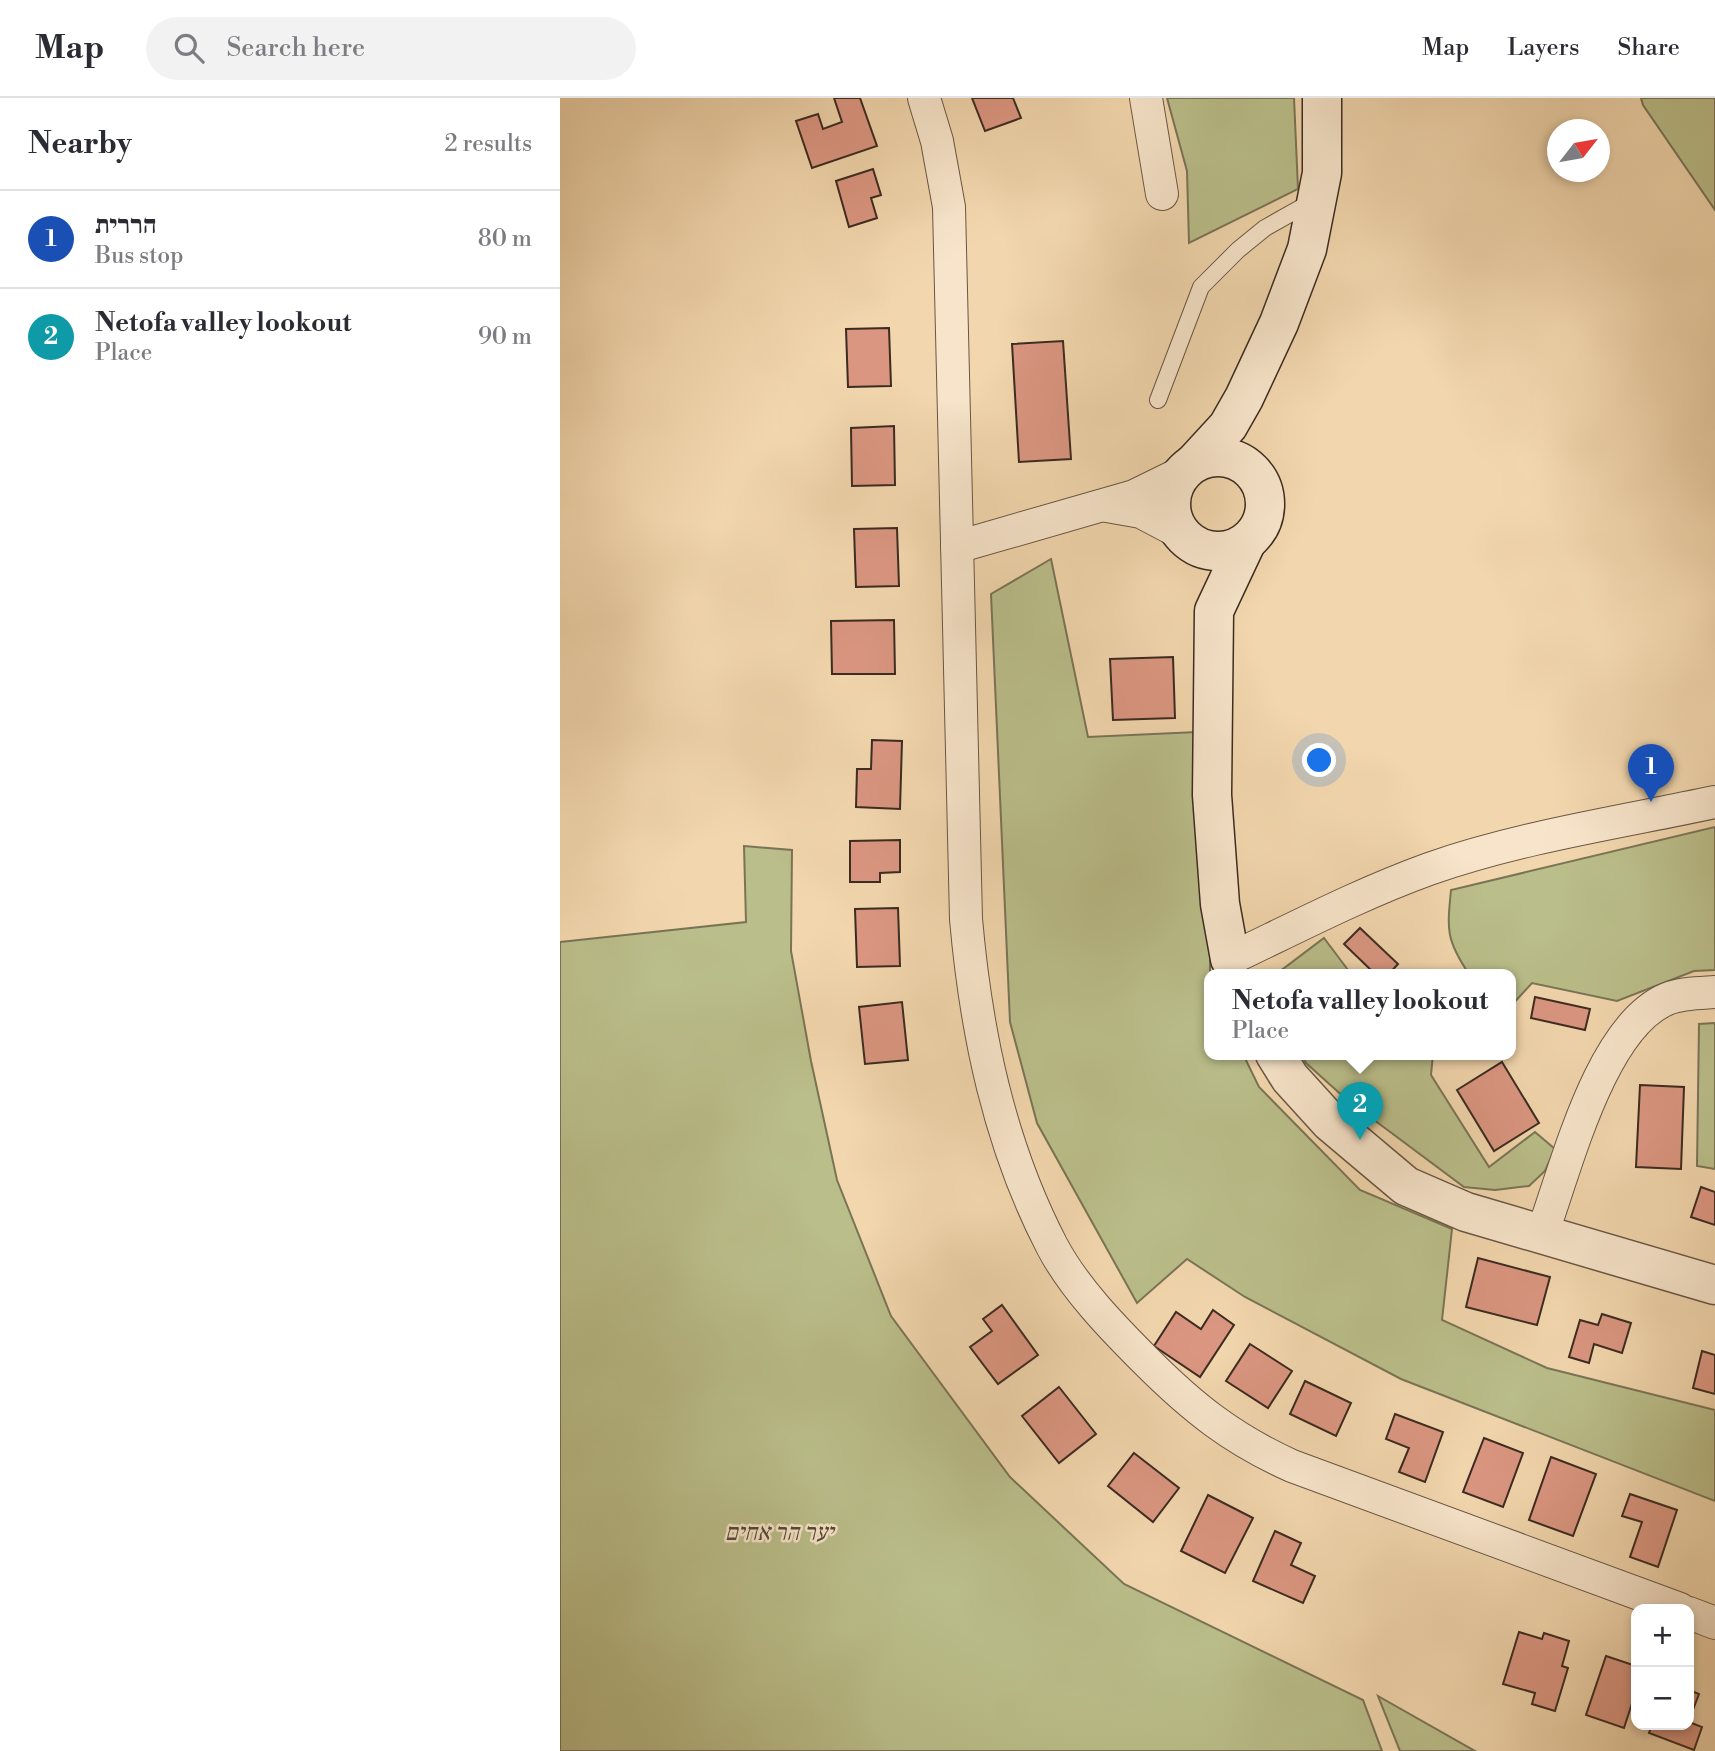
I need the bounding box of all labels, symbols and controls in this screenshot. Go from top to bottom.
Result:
search box [146,17,636,80]
text: Map [35,28,104,69]
icon: search [170,29,208,67]
text: Search here [226,32,365,64]
text: Map [1422,33,1469,63]
text: Layers [1507,33,1579,63]
text: Share [1617,33,1680,63]
north arrow [1547,119,1610,182]
text: Nearby [28,125,132,163]
text: 2 results [445,130,532,158]
text: הררית [95,209,157,241]
text: 1 [45,225,57,253]
text: 80 m [478,225,532,253]
text: Bus stop [95,242,183,270]
text: Netofa valley lookout [95,307,352,339]
text: 2 [44,323,58,351]
text: 90 m [478,323,532,351]
text: Place [95,339,152,367]
your location [1302,743,1336,777]
pin: 1 [1628,744,1674,802]
popup [1204,969,1516,1060]
text: Netofa valley lookout [1232,985,1488,1017]
text: Place [1232,1017,1289,1045]
pin: 2 [1337,1082,1383,1140]
park label: יער הר אחים [725,1518,836,1548]
map controls [1631,1604,1694,1730]
button: + [1631,1604,1694,1667]
button: − [1631,1667,1694,1730]

